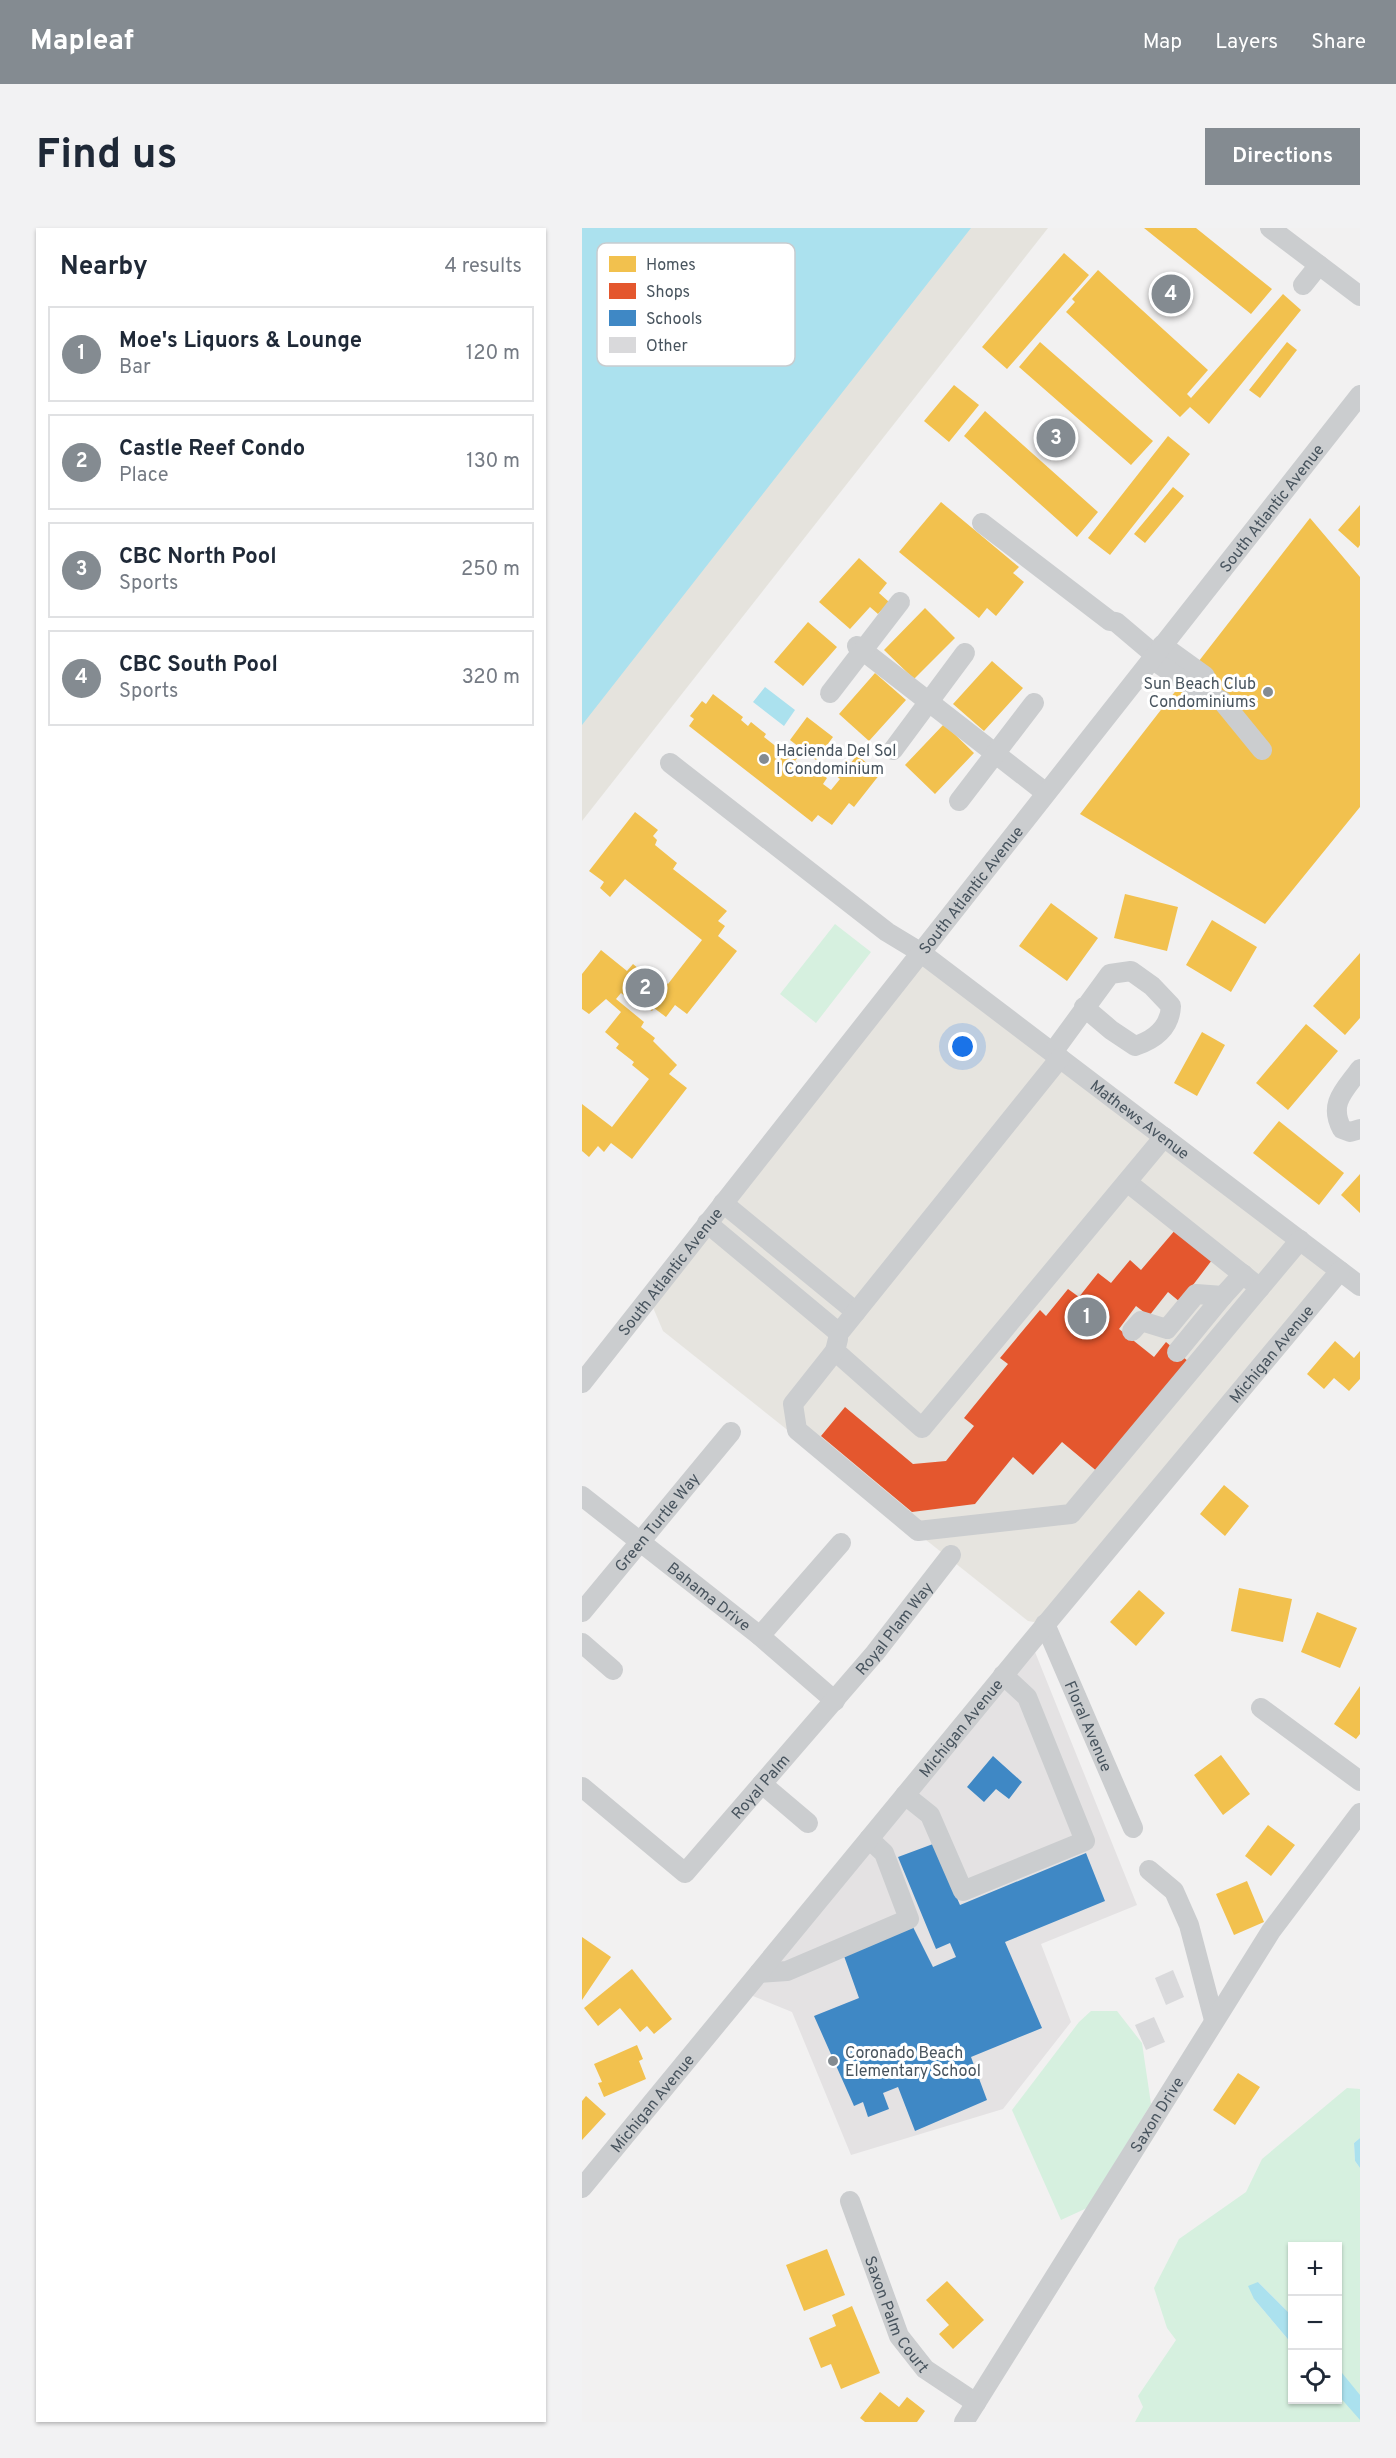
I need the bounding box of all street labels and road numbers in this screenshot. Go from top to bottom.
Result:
street label: South Atlantic Avenue [1216,441,1329,577]
street label: South Atlantic Avenue [915,823,1029,959]
street label: Mathews Avenue [1085,1077,1193,1165]
street label: South Atlantic Avenue [615,1205,728,1341]
street label: Michigan Avenue [1226,1302,1319,1408]
street label: Green Turtle Way [611,1469,705,1577]
street label: Bahama Drive [662,1559,754,1637]
street label: Royal Plam Way [852,1579,938,1680]
street label: Michigan Avenue [916,1676,1008,1782]
street label: Floral Avenue [1059,1678,1116,1775]
street label: Royal Palm [728,1751,795,1824]
street label: Michigan Avenue [607,2051,700,2158]
street label: Saxon Drive [1127,2074,1189,2157]
street label: Saxon Palm Court [859,2254,932,2378]

